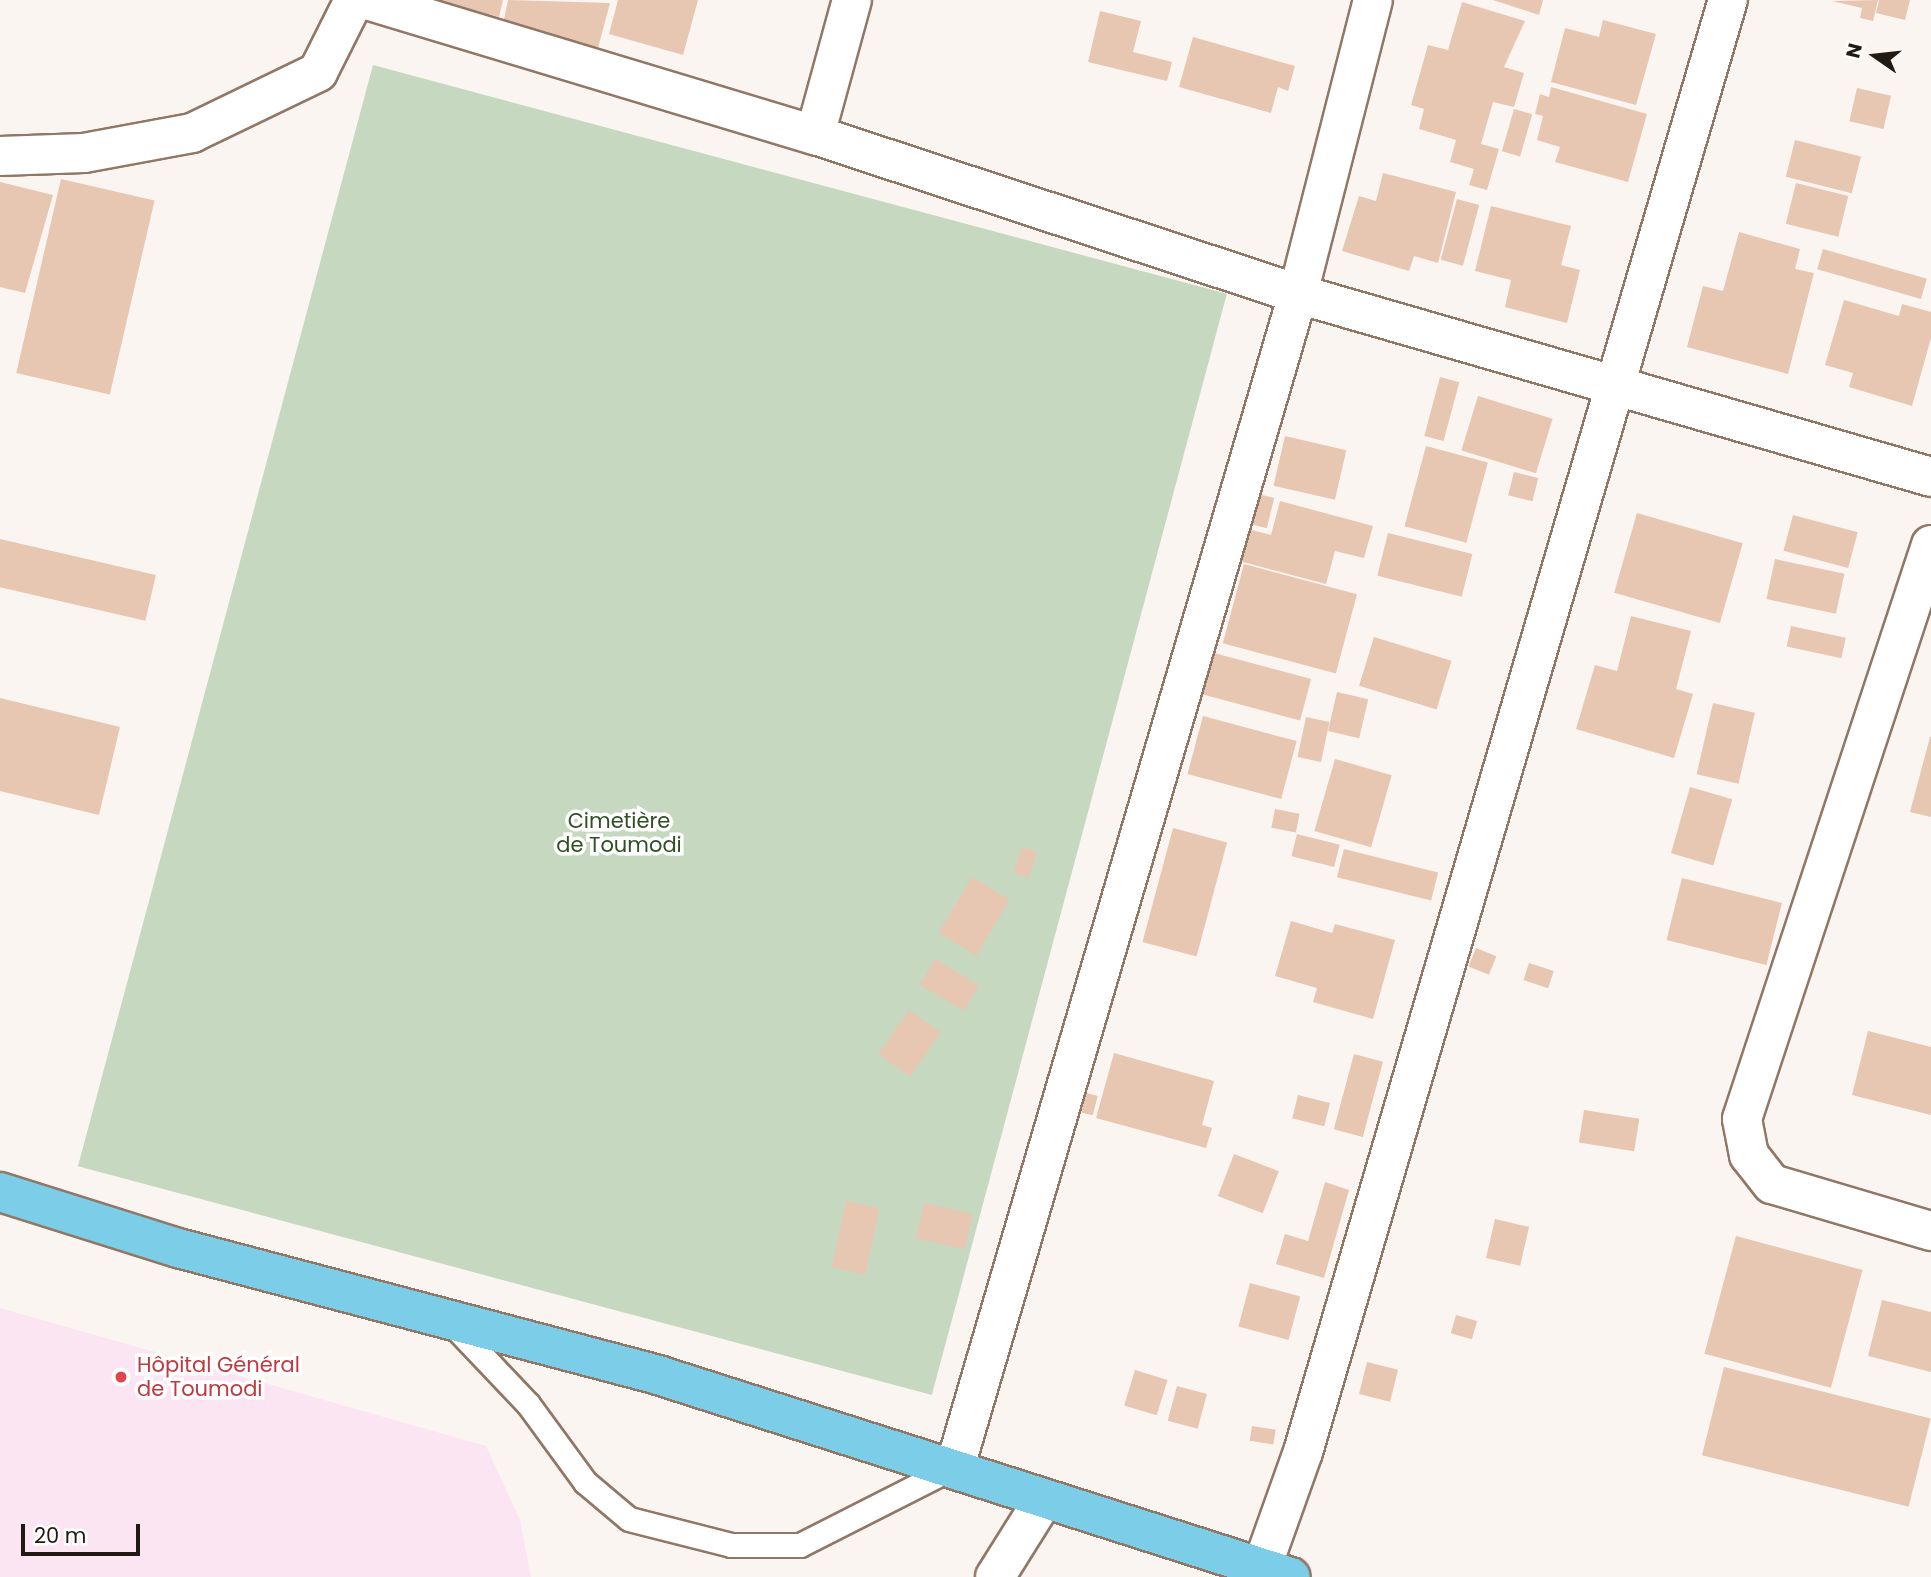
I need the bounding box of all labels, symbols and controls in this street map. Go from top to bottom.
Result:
north arrow [1840,21,1910,91]
text: N [1839,41,1869,61]
park label: Cimetière de Toumodi [556,808,682,858]
place label: Hôpital Général de Toumodi [137,1352,300,1402]
marker: Hôpital Général de Toumodi [111,1367,131,1387]
scale bar [24,1510,144,1554]
text: 20 m [34,1521,87,1550]

